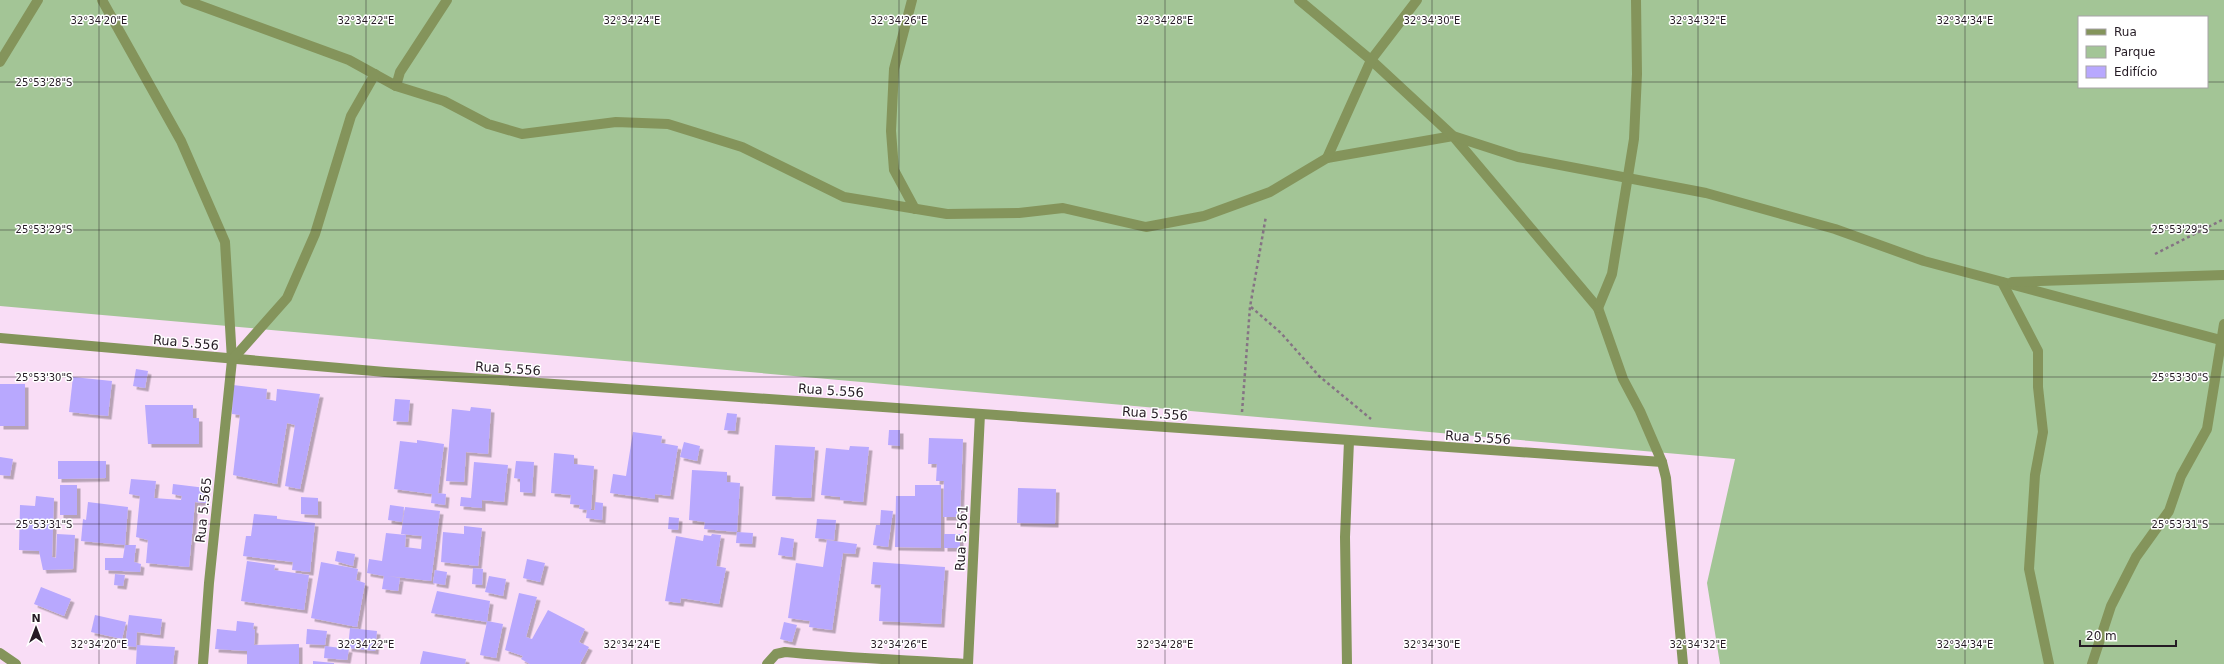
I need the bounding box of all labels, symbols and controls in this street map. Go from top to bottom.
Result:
text: 32°34'20"E [71,15,127,26]
text: 32°34'22"E [338,15,394,26]
text: 32°34'24"E [604,15,660,26]
text: 32°34'26"E [871,15,927,26]
text: 32°34'28"E [1137,15,1193,26]
text: 32°34'30"E [1404,15,1460,26]
text: 32°34'32"E [1670,15,1726,26]
text: 32°34'34"E [1937,15,1993,26]
legend [2078,16,2208,88]
text: Rua [2114,25,2137,39]
text: Parque [2114,45,2155,59]
text: Edifício [2114,65,2157,79]
text: 25°53'28"S [16,77,72,88]
text: 25°53'29"S [16,224,72,235]
text: 25°53'29"S [2152,224,2208,235]
street label: Rua 5.556 [152,332,219,353]
street label: Rua 5.556 [475,359,541,378]
text: 25°53'30"S [16,372,72,383]
text: 25°53'30"S [2152,372,2208,383]
street label: Rua 5.556 [798,381,864,400]
street label: Rua 5.556 [1122,404,1188,423]
street label: Rua 5.556 [1445,428,1511,447]
street label: Rua 5.565 [193,476,214,544]
street label: Rua 5.561 [952,505,971,571]
text: 25°53'31"S [16,519,72,530]
text: 25°53'31"S [2152,519,2208,530]
north arrow [16,608,56,648]
text: N [31,612,41,625]
scale bar [2080,622,2176,648]
text: 20 m [2086,629,2117,643]
text: 32°34'20"E [71,639,127,650]
text: 32°34'22"E [338,639,394,650]
text: 32°34'24"E [604,639,660,650]
text: 32°34'26"E [871,639,927,650]
text: 32°34'28"E [1137,639,1193,650]
text: 32°34'30"E [1404,639,1460,650]
text: 32°34'32"E [1670,639,1726,650]
text: 32°34'34"E [1937,639,1993,650]

